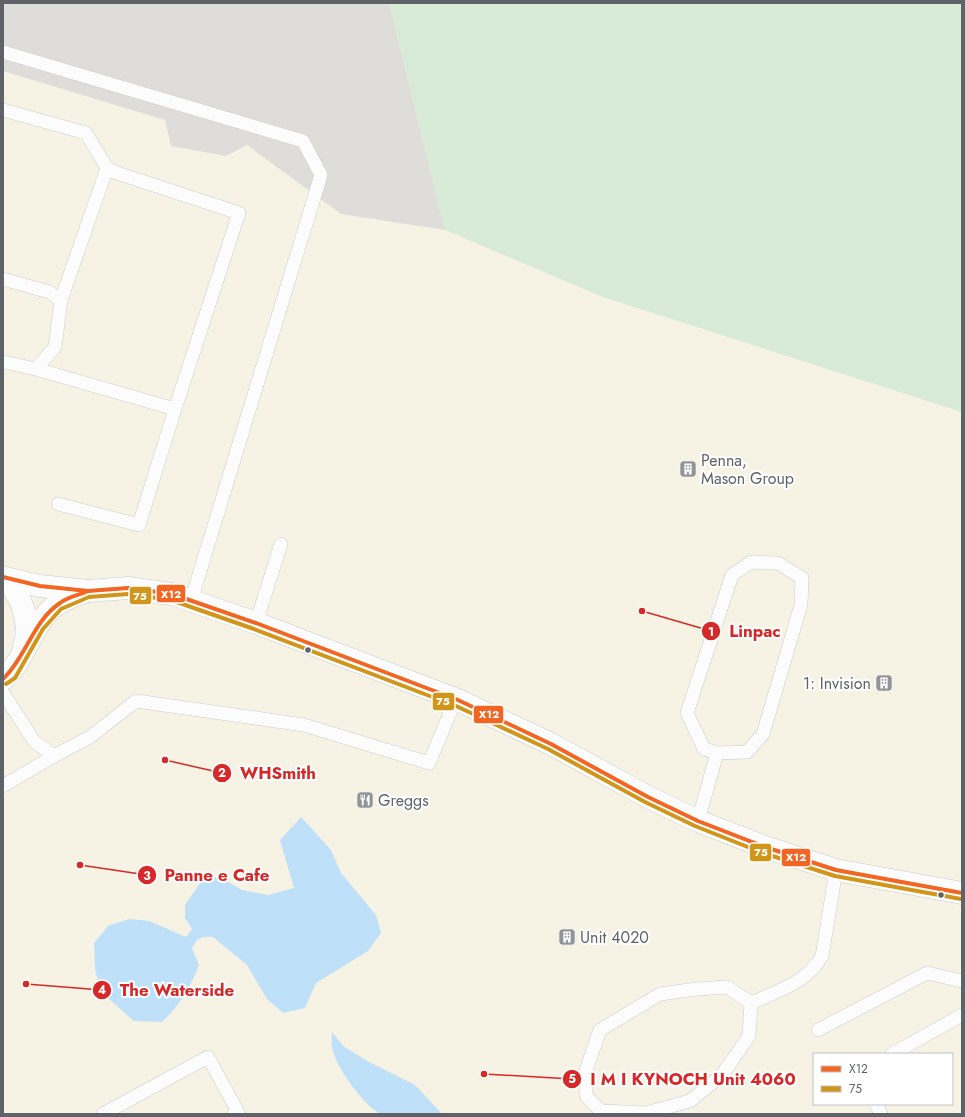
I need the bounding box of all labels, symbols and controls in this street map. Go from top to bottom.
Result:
place label: Penna, Mason Group [701,449,794,490]
building icon: Penna, Mason Group [678,459,698,479]
line badge: X12 [156,584,186,603]
line badge: 75 [129,586,152,605]
text: X12 [161,586,181,602]
text: 75 [133,588,147,604]
callout: Linpac [701,617,789,646]
text: Linpac [729,619,781,643]
text: 1 [708,623,714,641]
unlabelled marker [303,645,313,655]
place label: 1: Invision [803,672,871,695]
building icon: 1: Invision [874,673,894,693]
line badge: 75 [432,692,455,711]
text: 75 [436,693,450,709]
line badge: X12 [473,705,504,724]
text: X12 [479,706,499,722]
callout: WHSmith [212,758,324,787]
text: WHSmith [240,761,316,785]
text: 2 [218,764,226,782]
place label: Greggs [378,789,429,812]
restaurant icon: Greggs [355,790,375,810]
line badge: 75 [749,843,772,862]
text: 75 [754,844,768,860]
line badge: X12 [781,848,811,867]
text: X12 [786,849,806,865]
callout: Panne e Cafe [137,861,278,890]
text: Panne e Cafe [164,863,270,887]
text: 3 [143,867,151,885]
unlabelled marker [936,890,946,900]
place label: Unit 4020 [580,926,649,949]
building icon: Unit 4020 [557,927,577,947]
callout: The Waterside [92,975,242,1004]
text: The Waterside [120,978,234,1002]
text: 4 [98,981,106,999]
legend [813,1053,953,1105]
text: X12 [849,1060,868,1078]
callout: I M I KYNOCH Unit 4060 [562,1064,804,1093]
text: I M I KYNOCH Unit 4060 [590,1067,796,1091]
text: 5 [568,1070,576,1088]
text: 75 [849,1080,862,1098]

